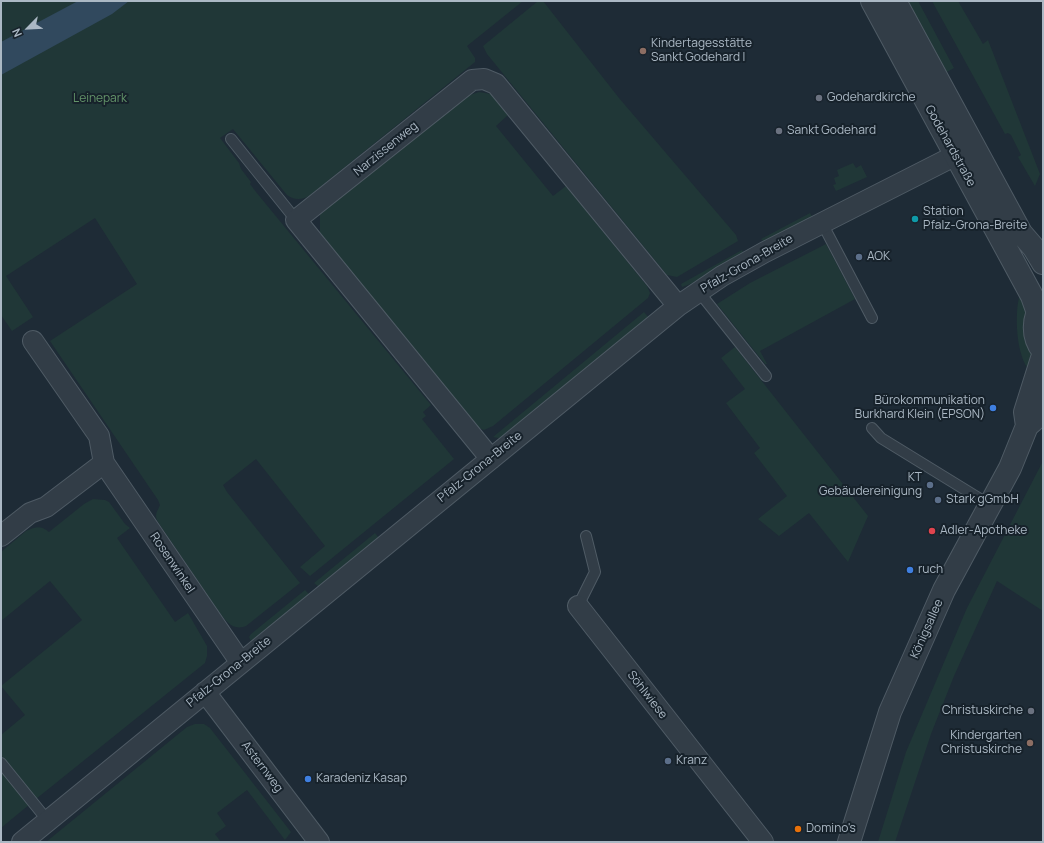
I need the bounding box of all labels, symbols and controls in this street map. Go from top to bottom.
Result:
north arrow [8,8,48,48]
text: N [8,26,25,40]
place label: Kindertagesstätte Sankt Godehard I [651,37,752,65]
marker: Kindertagesstätte Sankt Godehard I [638,46,648,56]
place label: Godehardkirche [827,91,916,105]
park label: Leinepark [73,92,127,106]
marker: Godehardkirche [814,93,824,103]
street label: Godehardstraße [922,103,978,189]
street label: Narzissenweg [351,119,421,179]
place label: Sankt Godehard [787,124,876,138]
marker: Sankt Godehard [774,126,784,136]
place label: Station Pfalz-Grona-Breite [923,205,1027,233]
marker: Station Pfalz-Grona-Breite [910,214,920,224]
street label: Pfalz-Grona-Breite [698,232,796,296]
place label: AOK [867,250,890,264]
marker: AOK [854,252,864,262]
place label: Bürokommunikation Burkhard Klein (EPSON) [855,394,985,422]
marker: Bürokommunikation Burkhard Klein (EPSON) [988,403,998,413]
street label: Pfalz-Grona-Breite [435,429,525,505]
place label: KT Gebäudereinigung [819,471,922,499]
marker: KT Gebäudereinigung [925,480,935,490]
place label: Stark gGmbH [946,493,1019,507]
marker: Stark gGmbH [933,495,943,505]
place label: Adler-Apotheke [940,524,1027,538]
marker: Adler-Apotheke [927,526,937,536]
street label: Rosenwinkel [147,530,197,596]
place label: ruch [918,563,943,577]
marker: ruch [905,565,915,575]
street label: Königsallee [908,597,946,661]
street label: Pfalz-Grona-Breite [184,634,274,710]
street label: Söhlwiese [624,668,670,722]
place label: Christuskirche [942,704,1023,718]
marker: Christuskirche [1026,706,1036,716]
place label: Kindergarten Christuskirche [941,729,1022,757]
marker: Kindergarten Christuskirche [1025,738,1035,748]
street label: Asternweg [238,739,286,795]
place label: Kranz [676,754,707,768]
marker: Kranz [663,756,673,766]
place label: Karadeniz Kasap [316,772,407,786]
marker: Karadeniz Kasap [303,774,313,784]
place label: Domino's [806,822,856,836]
marker: Domino's [793,824,803,834]

